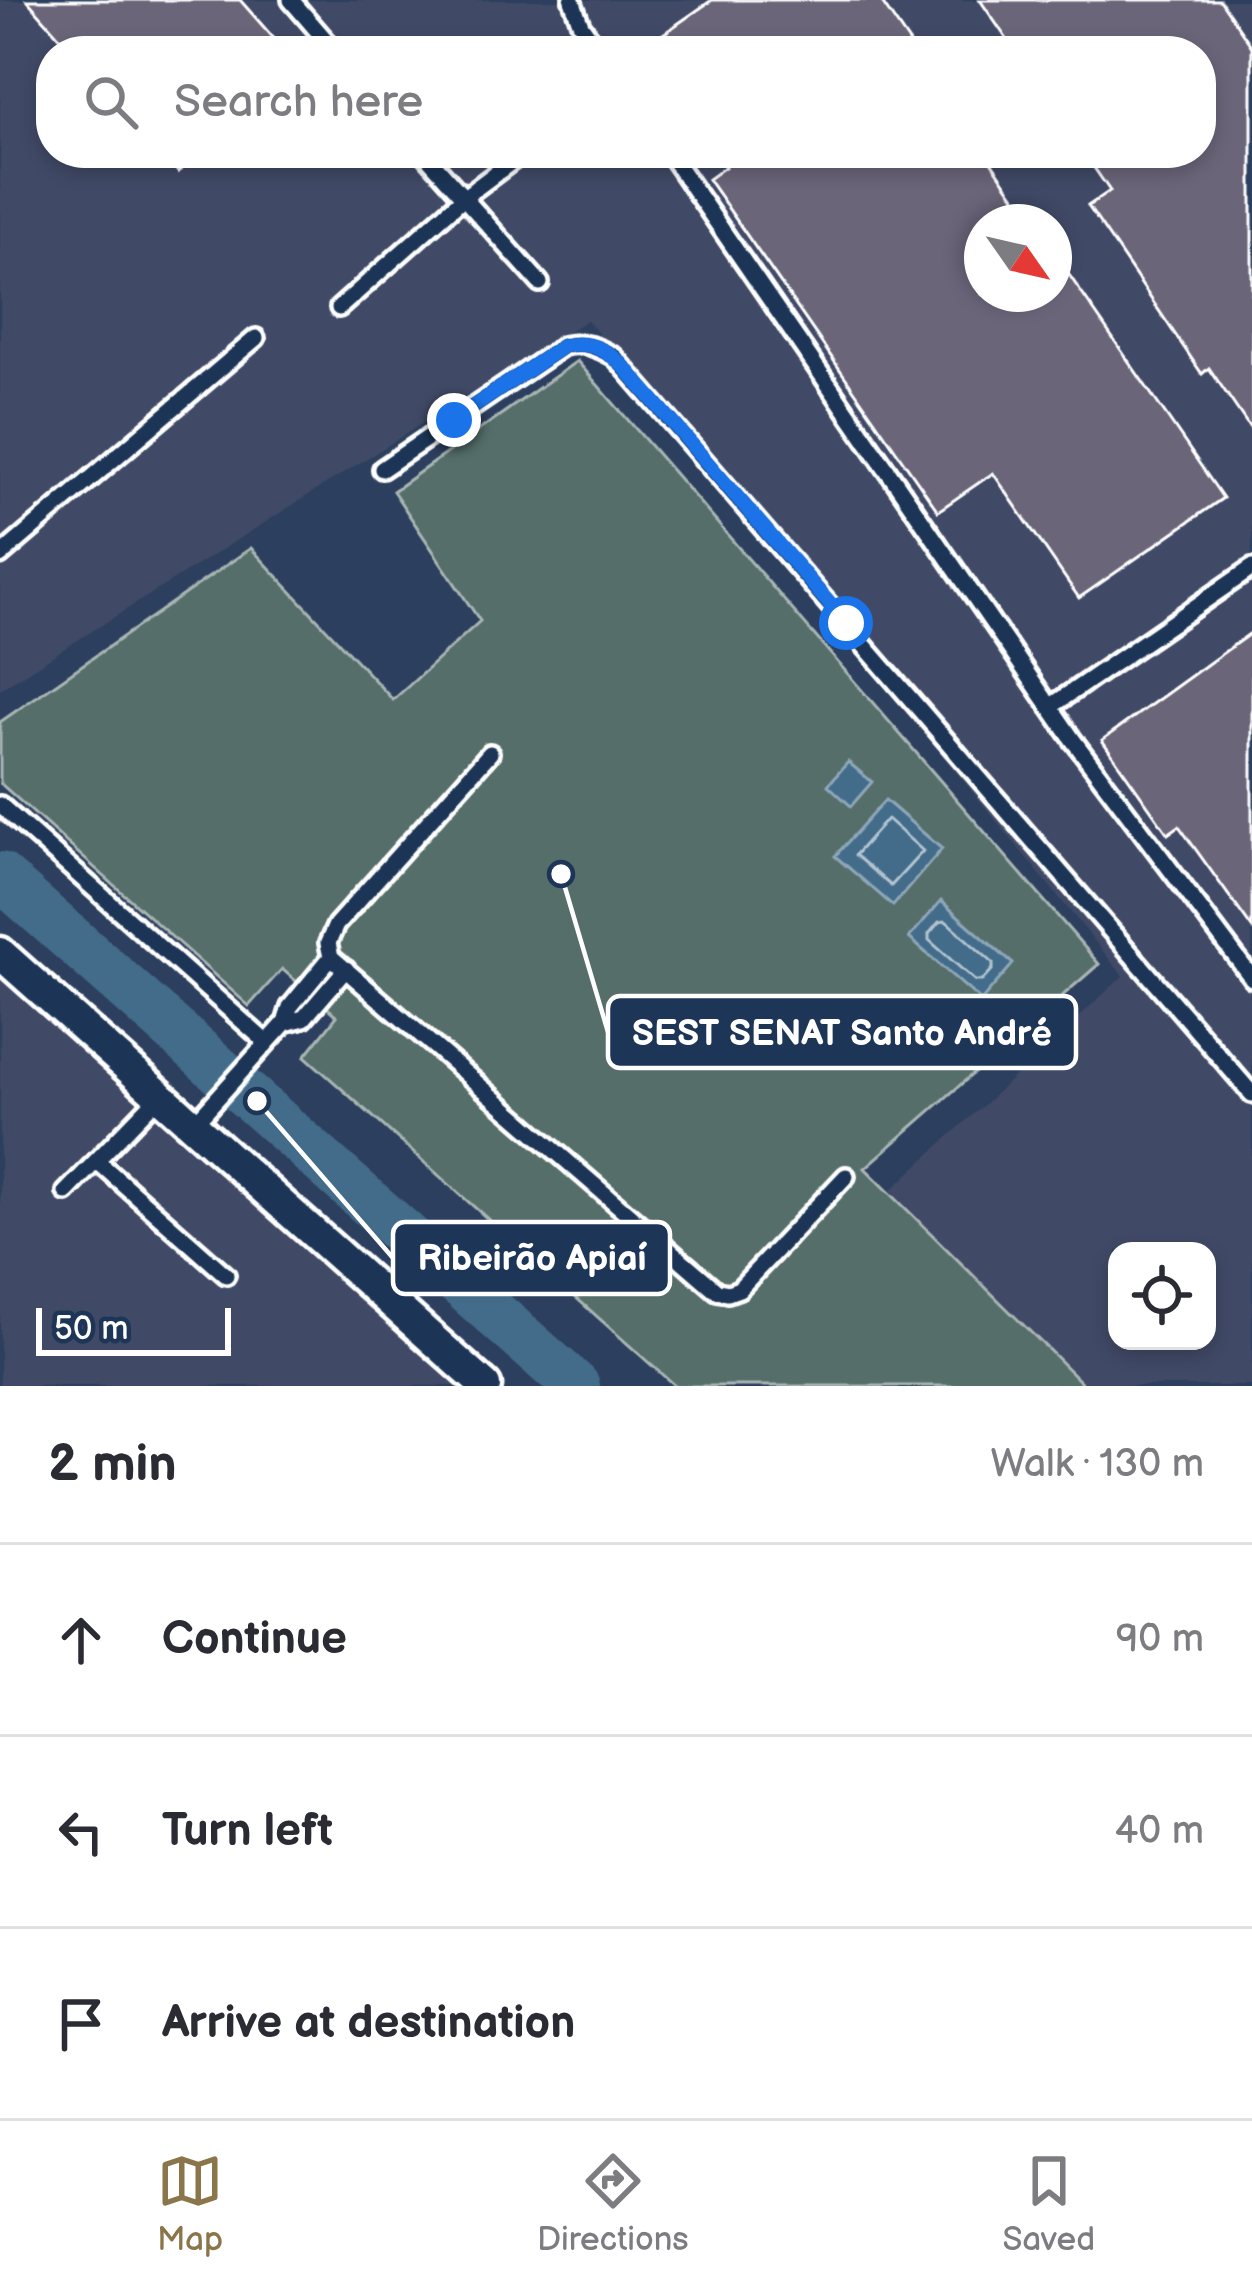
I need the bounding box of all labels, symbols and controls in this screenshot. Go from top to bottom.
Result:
search box [36,36,1216,168]
icon: search [78,69,144,135]
text: Search here [174,75,423,130]
north arrow [964,204,1072,312]
route end [427,393,481,447]
route start [819,596,873,650]
callout: SEST SENAT Santo André [608,996,1076,1068]
text: SEST SENAT Santo André [632,1013,1052,1056]
callout: Ribeirão Apiaí [393,1222,670,1294]
text: Ribeirão Apiaí [418,1238,648,1281]
map controls [1108,1242,1216,1350]
button: locate [1108,1242,1216,1350]
scale bar [36,1302,231,1355]
text: 50 m [54,1309,129,1349]
text: 2 min [48,1434,177,1495]
text: Walk · 130 m [991,1441,1204,1488]
icon: ahead [48,1607,114,1673]
text: Continue [162,1612,347,1667]
text: 90 m [1116,1616,1204,1663]
icon: left [48,1799,114,1865]
text: Turn left [162,1804,333,1859]
text: 40 m [1114,1808,1204,1855]
icon: arrive [48,1991,114,2057]
text: Arrive at destination [162,1996,575,2051]
tab: Map [157,2148,223,2260]
tab: Directions [537,2148,689,2260]
tab: Saved [1002,2148,1095,2260]

